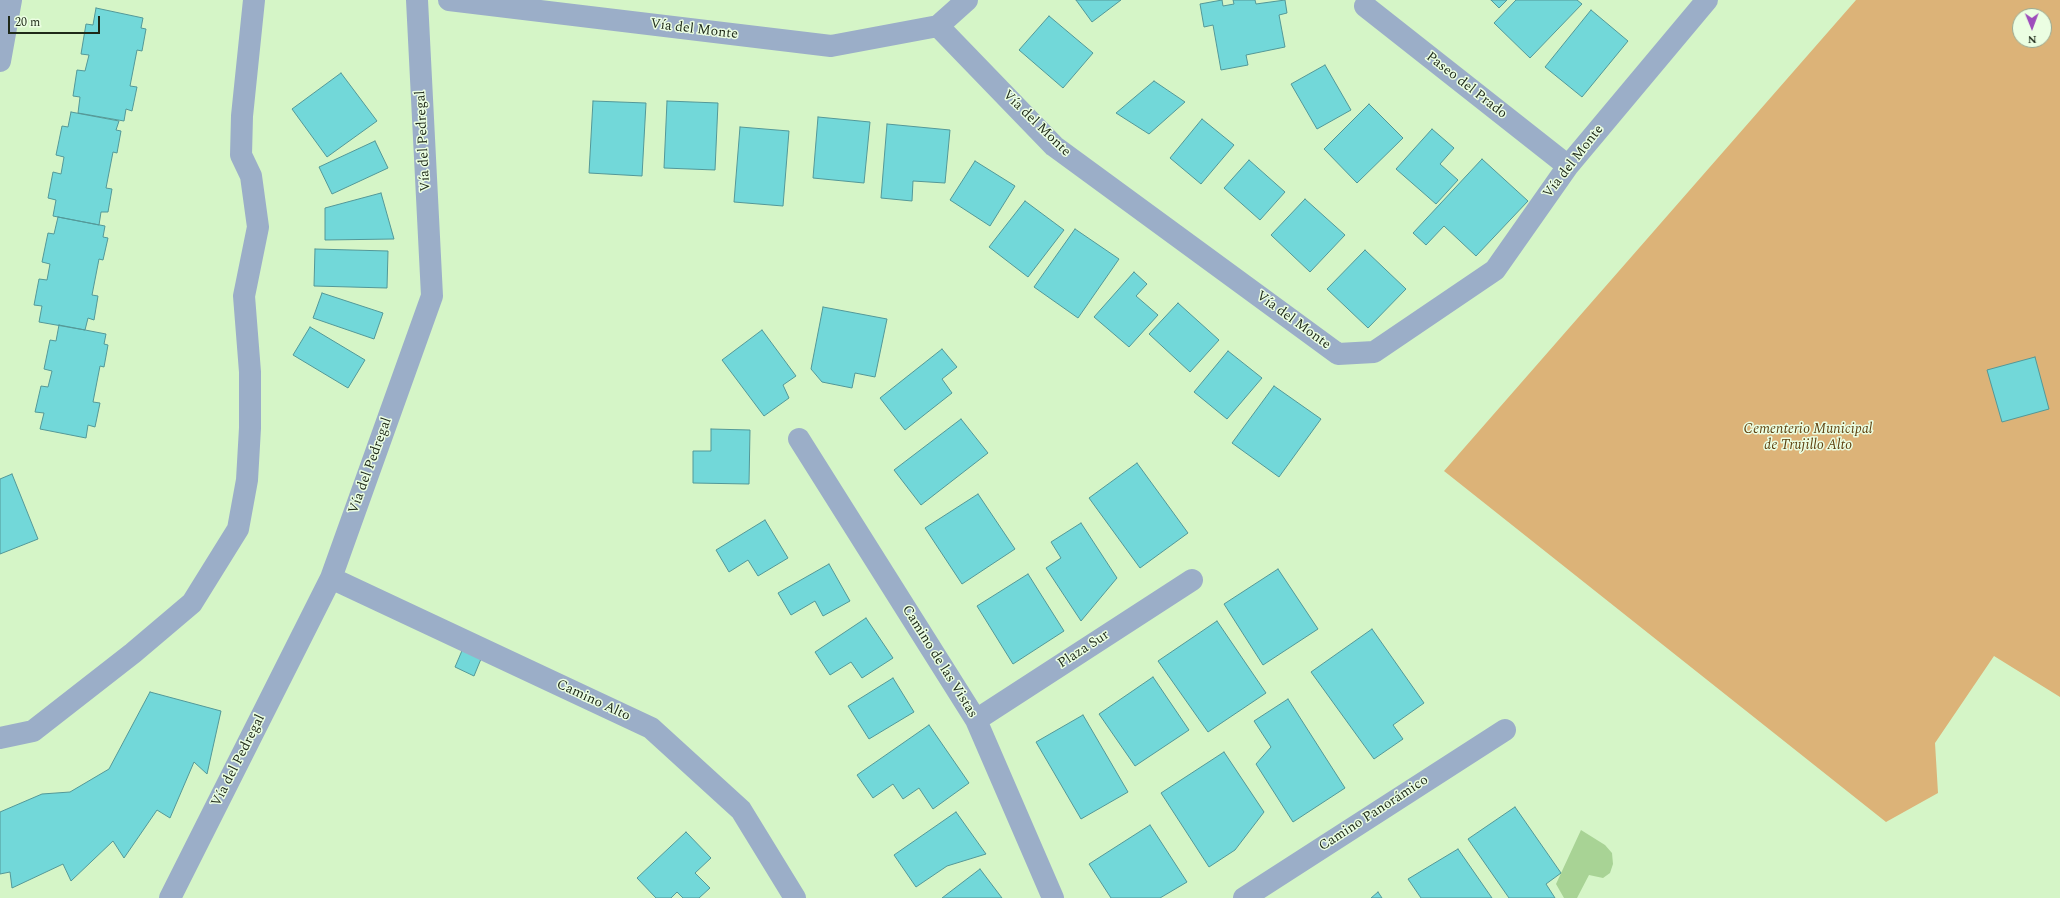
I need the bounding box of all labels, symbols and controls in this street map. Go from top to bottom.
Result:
scale bar [10,8,102,34]
north arrow [2012,8,2052,48]
text: 20 m [15,13,40,32]
street label: Vía del Monte [649,16,739,44]
text: N [2028,31,2037,48]
street label: Paseo del Prado [1422,49,1510,123]
street label: Vía del Monte [998,87,1074,161]
street label: Vía del Pedregal [413,90,435,192]
street label: Vía del Monte [1540,122,1608,202]
street label: Vía del Monte [1252,288,1334,354]
street label: Vía del Pedregal [346,416,396,516]
park label: Cementerio Municipal de Trujillo Alto [1744,422,1872,454]
street label: Camino de las Vistas [898,603,980,721]
street label: Plaza Sur [1055,627,1113,673]
street label: Camino Alto [553,677,633,725]
street label: Vía del Pedregal [209,712,269,810]
street label: Camino Panorámico [1316,772,1432,856]

